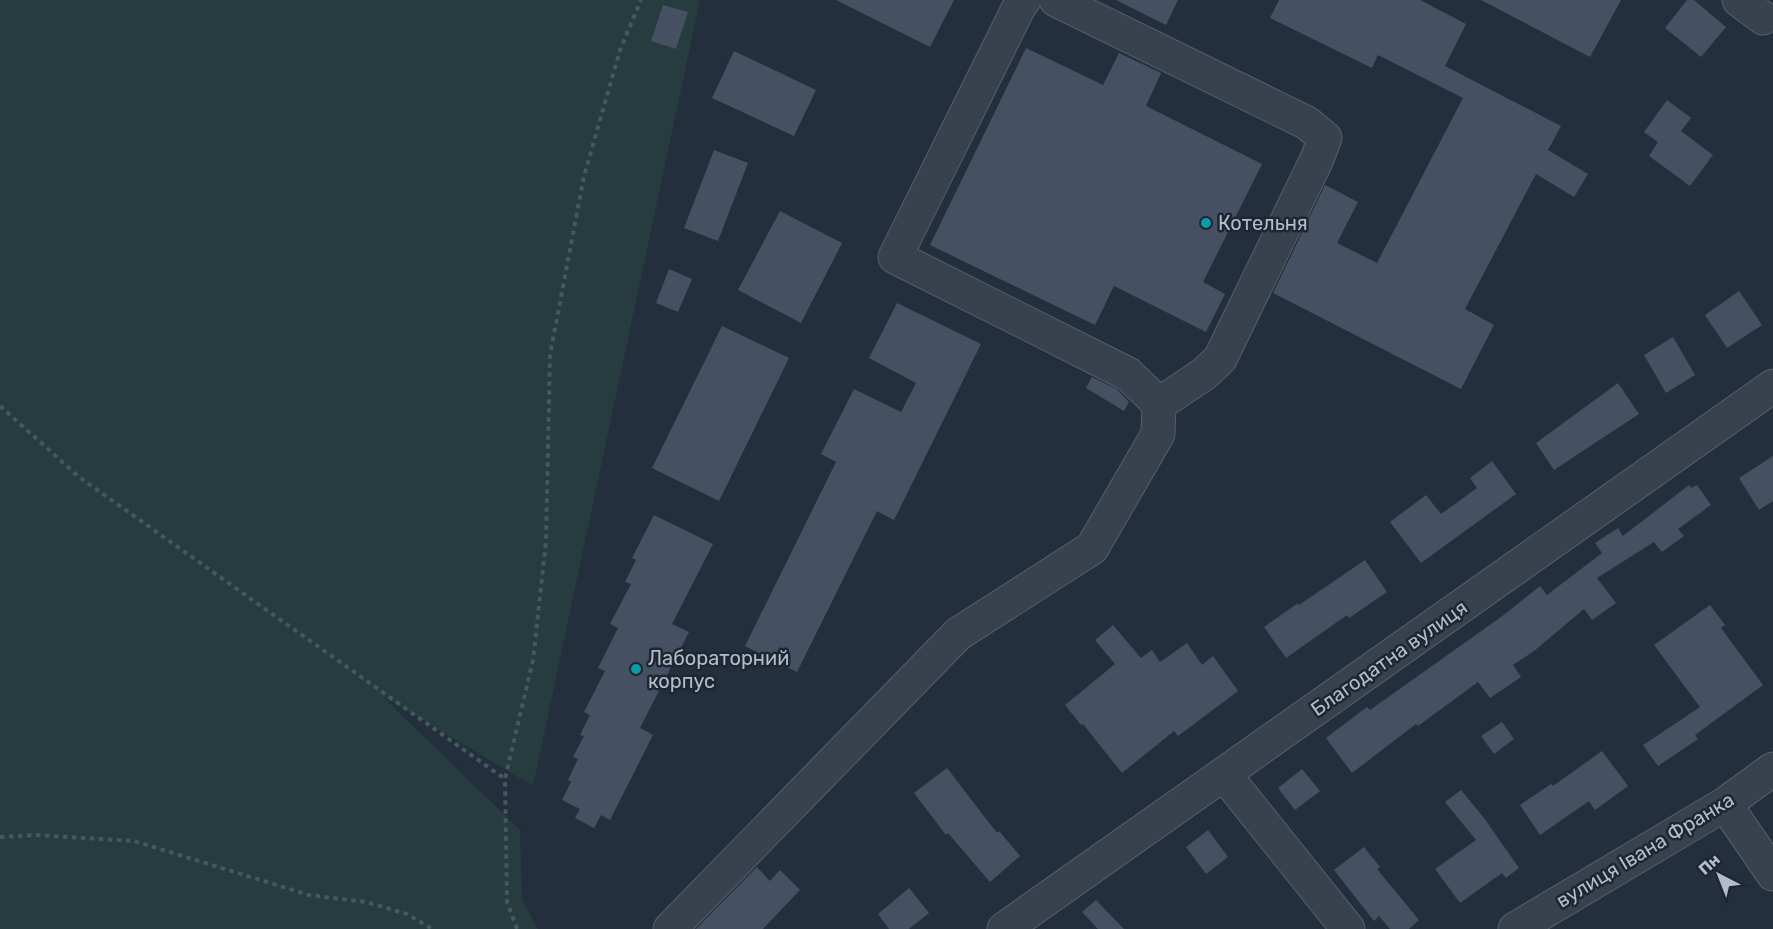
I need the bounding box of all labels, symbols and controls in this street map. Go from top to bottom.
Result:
place label: Котельня [1218,211,1308,235]
marker: Котельня [1199,216,1213,230]
street label: Благодатна вулиця [1306,595,1472,721]
place label: Лабораторний корпус [648,646,789,693]
marker: Лабораторний корпус [629,662,643,676]
street label: вулиця Івана Франка [1552,787,1738,913]
north arrow [1689,845,1749,905]
text: Пн [1695,850,1724,879]

